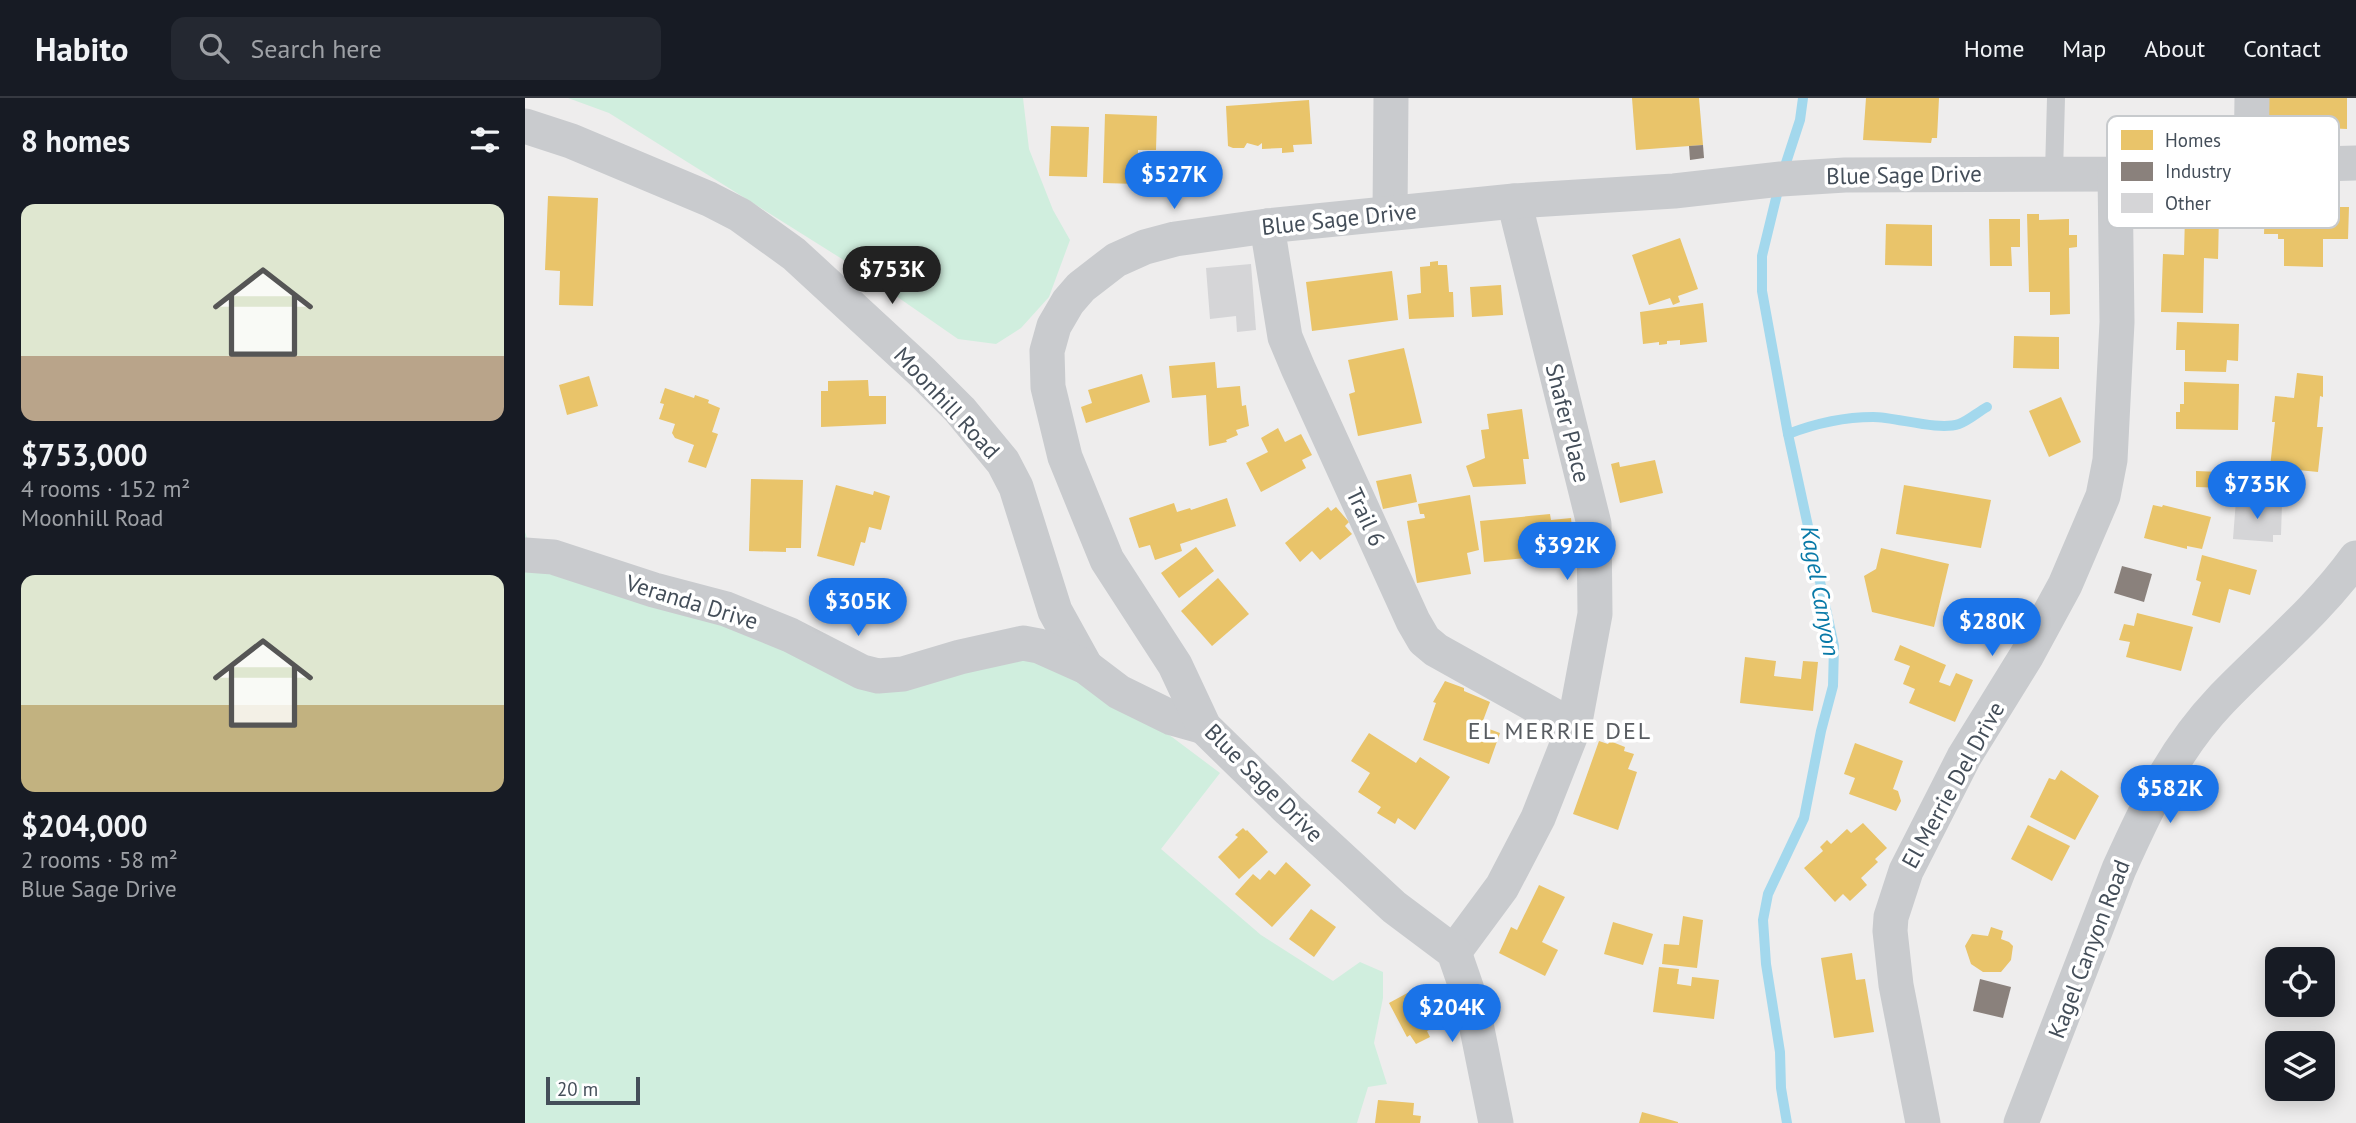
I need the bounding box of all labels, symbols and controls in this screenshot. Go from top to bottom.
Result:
search box [171,17,661,80]
text: Habito [35,27,129,70]
icon: search [195,29,233,67]
text: Search here [251,32,382,65]
text: Home [1964,33,2024,64]
text: Map [2062,33,2106,64]
text: About [2144,33,2205,64]
text: Contact [2243,33,2321,64]
legend [2107,116,2339,228]
text: 8 homes [21,121,130,160]
icon: filters [466,121,504,159]
text: Homes [2165,128,2221,152]
pin: $527K [1125,152,1223,211]
text: $527K [1141,159,1207,188]
street label: Blue Sage Drive [1826,159,1982,190]
text: Industry [2165,159,2231,183]
text: Other [2165,191,2211,215]
street label: Blue Sage Drive [1260,196,1418,241]
pin: $753K [843,246,941,306]
icon: home [200,249,326,375]
text: $753K [859,254,925,283]
street label: Moonhill Road [888,341,1007,465]
street label: Shafer Place [1540,360,1597,485]
text: $753,000 [21,435,148,474]
pin: $735K [2208,462,2306,521]
text: $735K [2224,469,2290,498]
text: 4 rooms · 152 m² [21,474,190,503]
street label: Trail 6 [1340,483,1393,551]
text: Moonhill Road [21,503,163,532]
pin: $392K [1518,522,1616,582]
water label: Kagel Canyon [1794,523,1847,659]
text: $392K [1534,530,1600,559]
street label: Veranda Drive [622,567,762,635]
pin: $305K [809,578,907,638]
text: $305K [825,586,891,615]
pin: $280K [1943,598,2041,658]
text: $280K [1959,606,2025,635]
icon: home [200,620,326,746]
street label: El Merrie Del Drive [1895,696,2010,873]
district label: EL MERRIE DEL [1468,715,1652,746]
street label: Blue Sage Drive [1199,717,1330,848]
pin: $582K [2121,766,2219,825]
text: $582K [2137,773,2203,802]
text: $204,000 [21,806,148,845]
text: 2 rooms · 58 m² [21,845,178,874]
street label: Kagel Canyon Road [2041,856,2136,1042]
text: Blue Sage Drive [21,874,177,903]
map controls [2265,947,2335,1101]
button: locate [2265,947,2335,1017]
pin: $204K [1403,984,1501,1044]
text: $204K [1419,992,1485,1021]
button: layers [2265,1031,2335,1101]
scale bar [546,1074,641,1106]
text: 20 m [557,1077,598,1101]

